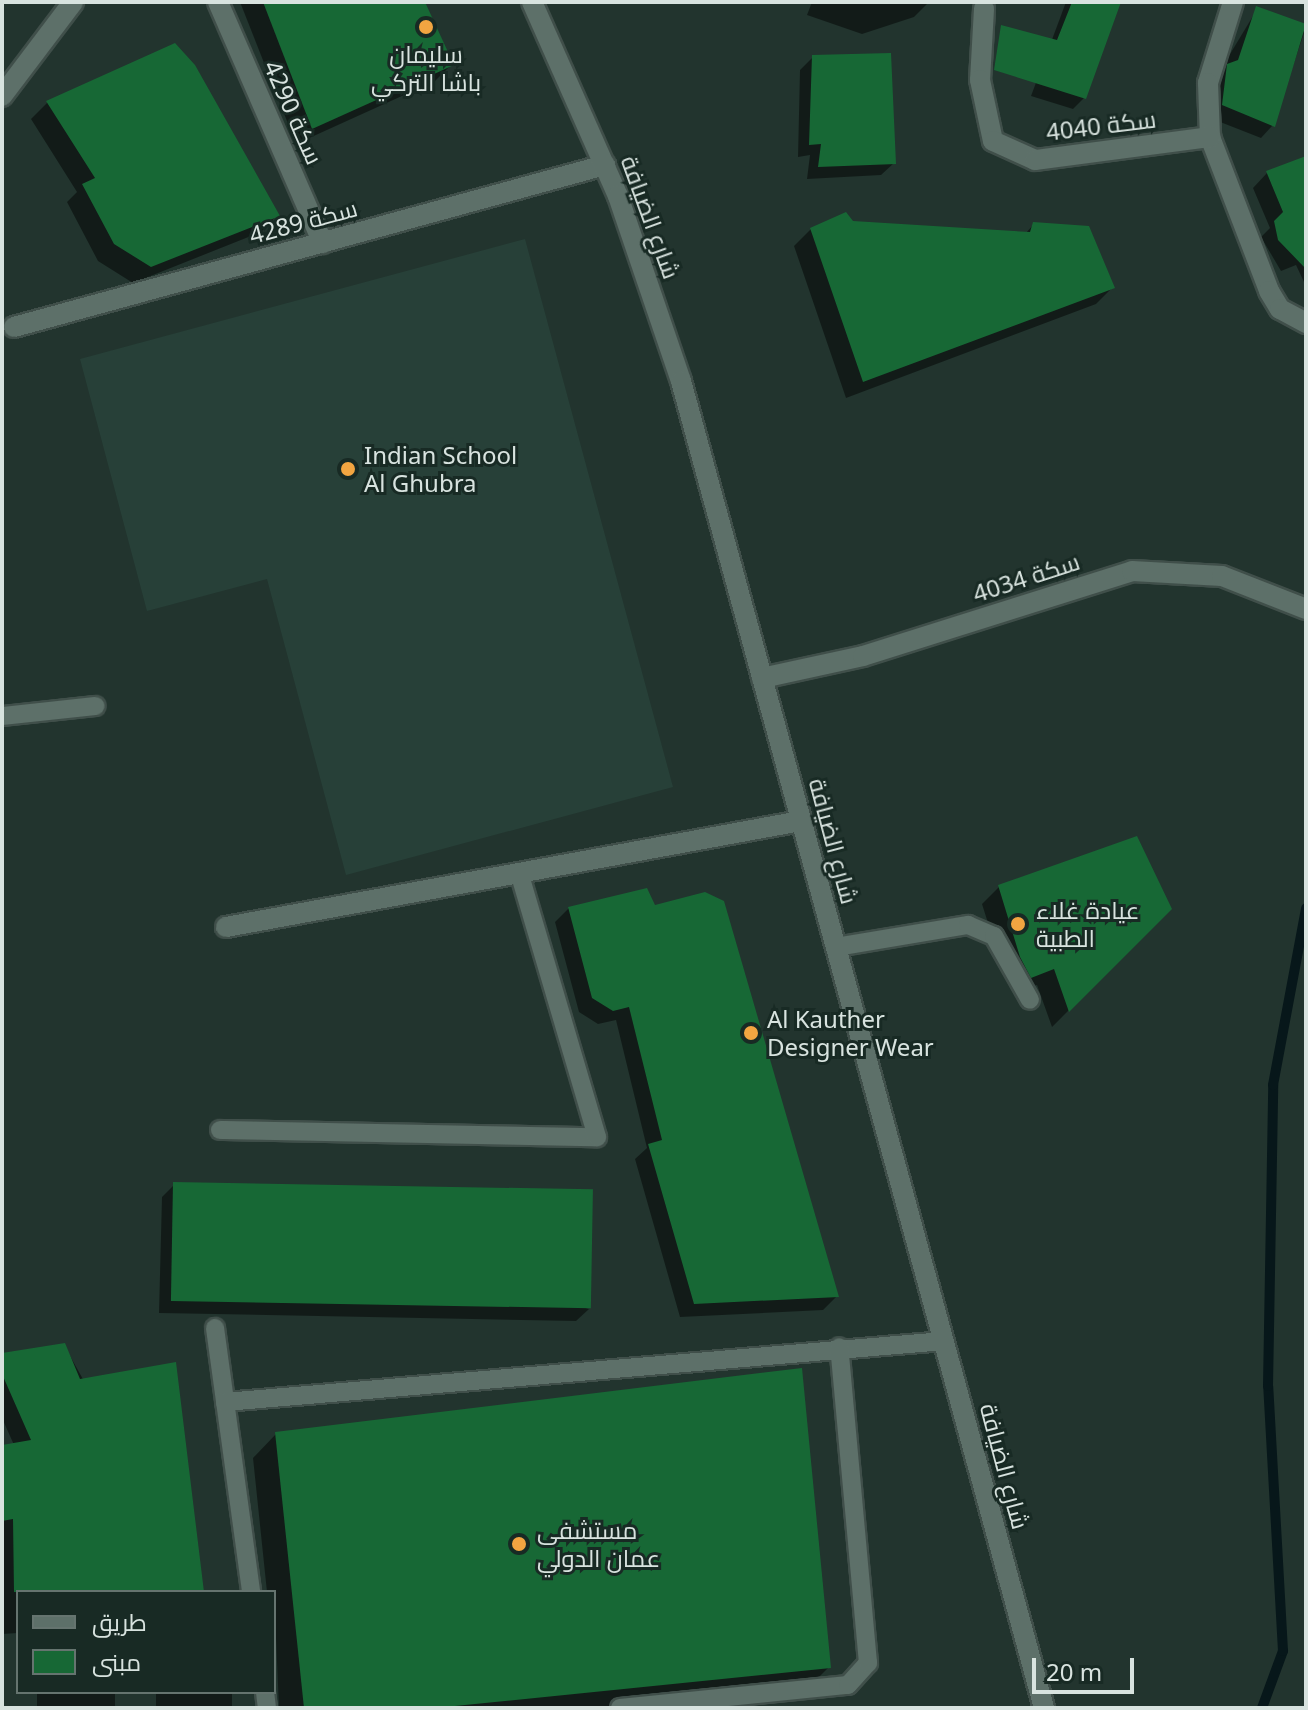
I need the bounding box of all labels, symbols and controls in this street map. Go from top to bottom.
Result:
marker: سليمان باشا التركي [417,18,435,36]
place label: سليمان باشا التركي [371,40,481,96]
street label: سكة 4290 [258,56,330,168]
street label: سكة 4040 [1044,104,1158,146]
street label: شارع الضيافة [615,152,687,282]
street label: سكة 4289 [246,193,360,249]
place label: Indian School Al Ghubra [364,441,517,497]
marker: Indian School Al Ghubra [339,460,357,478]
street label: سكة 4034 [969,546,1083,608]
street label: شارع الضيافة [803,775,865,907]
place label: عيادة غلاء الطبية [1036,896,1140,952]
marker: عيادة غلاء الطبية [1007,913,1029,935]
place label: Al Kauther Designer Wear [767,1005,934,1061]
marker: Al Kauther Designer Wear [742,1024,760,1042]
street label: شارع الضيافة [974,1400,1036,1532]
place label: مستشفى عمان الدولي [537,1516,660,1572]
marker: مستشفى عمان الدولي [508,1533,530,1555]
legend [16,1590,276,1694]
text: طريق [92,1605,147,1638]
scale bar [1036,1642,1138,1692]
text: مبنى [92,1645,141,1678]
text: 20 m [1046,1655,1102,1688]

